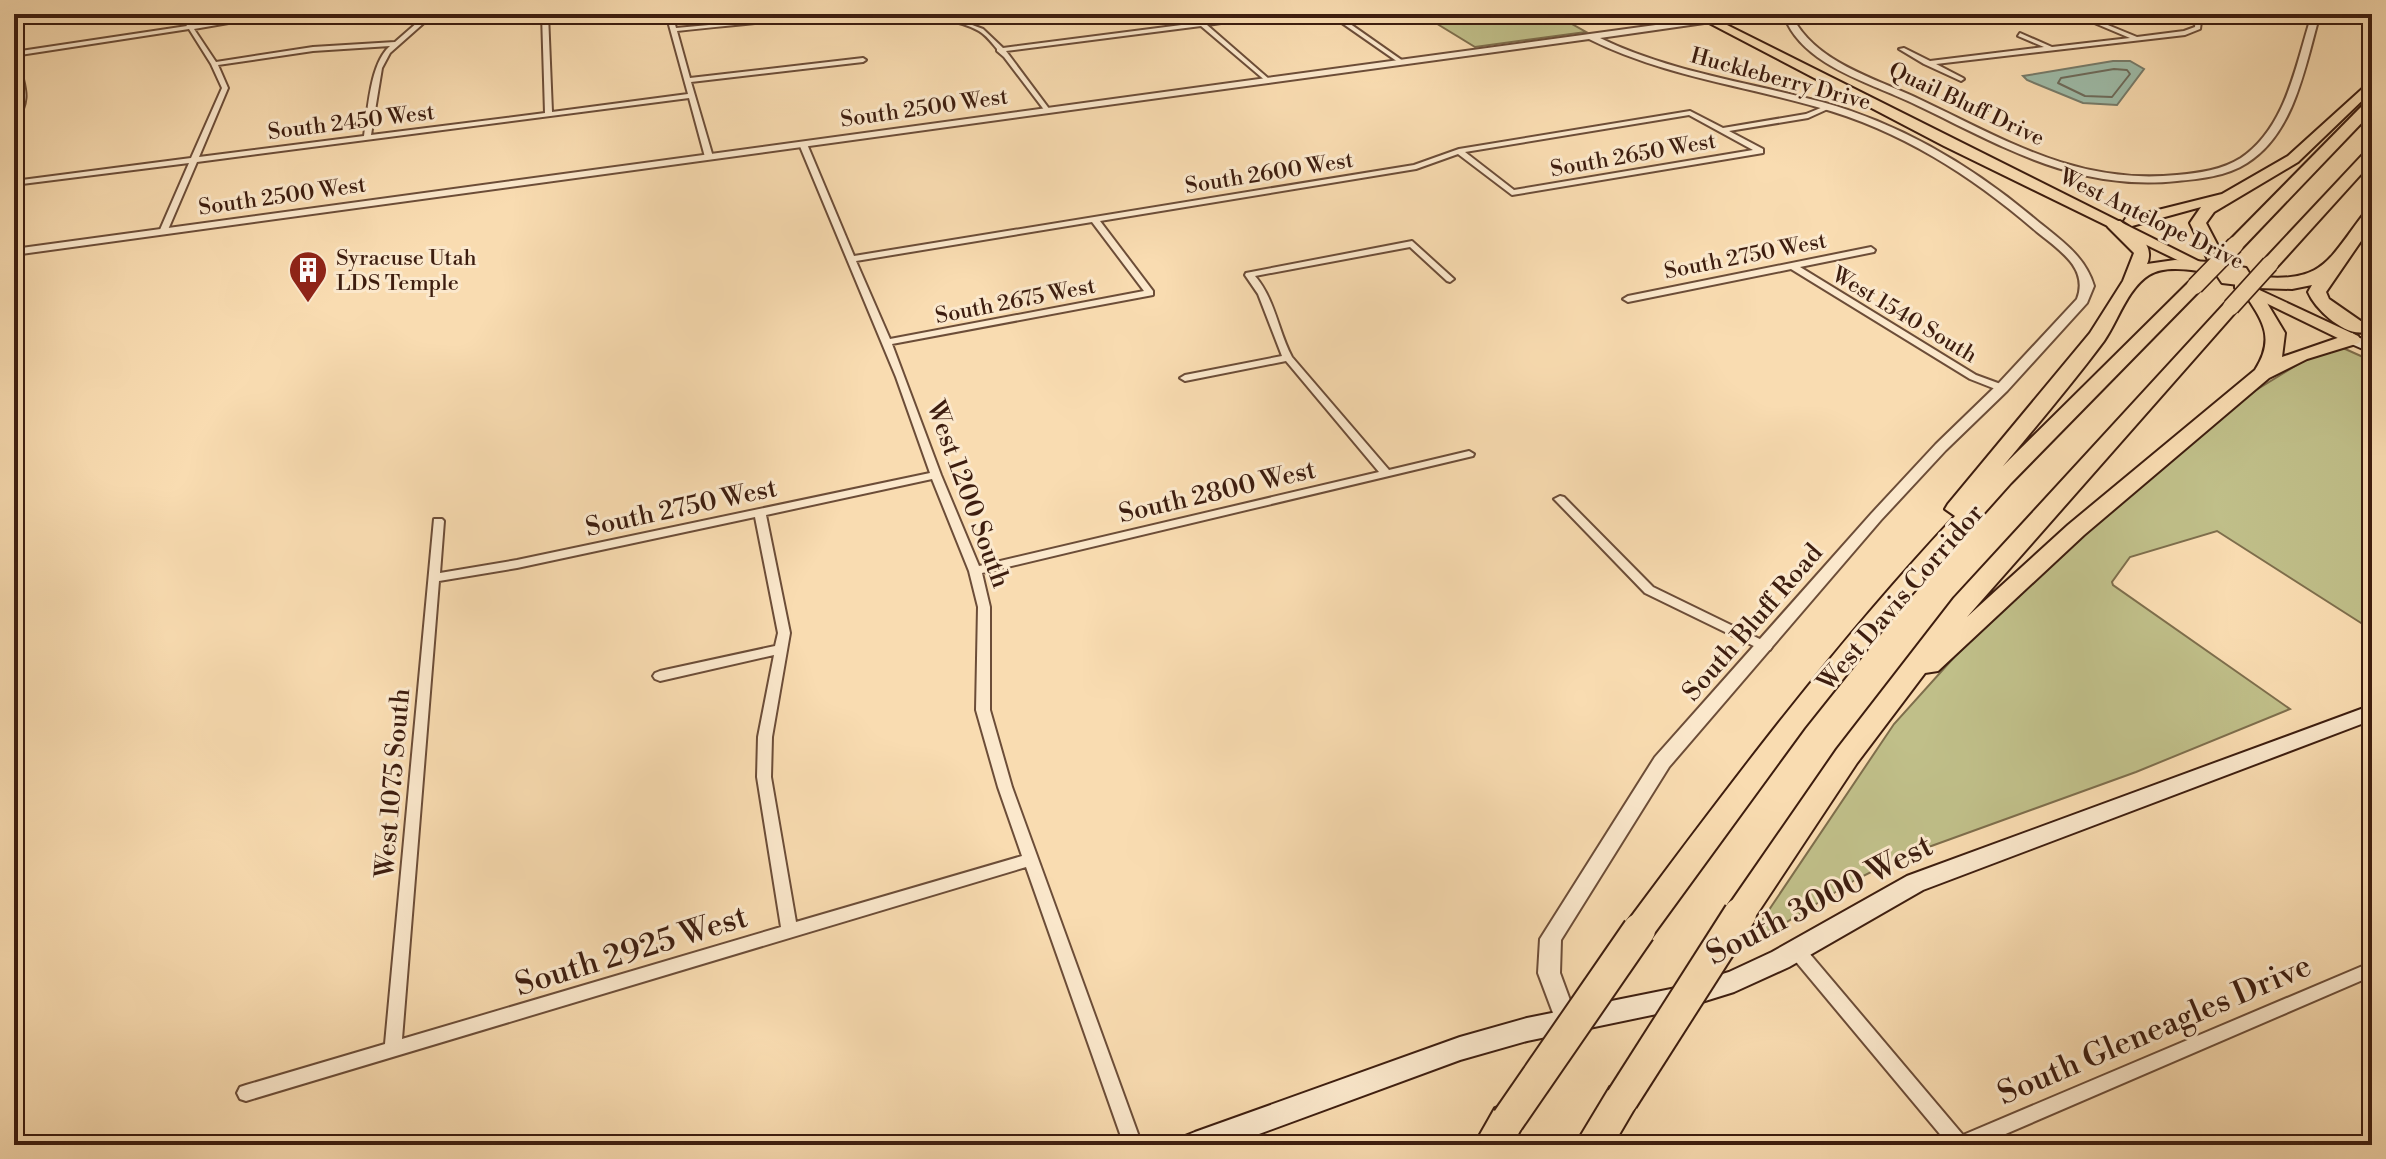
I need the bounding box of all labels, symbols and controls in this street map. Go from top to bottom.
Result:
street label: Huckleberry Drive [1688,42,1874,116]
street label: Quail Bluff Drive [1884,57,2048,152]
street label: South 2500 West [839,83,1010,134]
street label: South 2450 West [266,99,436,146]
street label: South 2650 West [1548,128,1718,183]
street label: South 2600 West [1183,147,1356,200]
street label: West Antelope Drive [2054,163,2248,276]
street label: South 2500 West [197,171,368,222]
street label: South 2750 West [1662,227,1829,285]
place label: Syracuse Utah LDS Temple [336,245,477,297]
building icon: Syracuse Utah LDS Temple [287,249,329,304]
street label: West 1540 South [1826,261,1982,369]
street label: South 2675 West [933,273,1098,330]
street label: West 1200 South [919,395,1017,592]
street label: South 2800 West [1116,454,1319,530]
street label: South 2750 West [583,472,780,544]
street label: West Davis Corridor [1810,497,1991,699]
street label: South Bluff Road [1676,537,1830,708]
street label: West 1075 South [369,687,417,880]
street label: South 3000 West [1700,826,1939,974]
street label: South 2925 West [510,897,752,1005]
street label: South Gleneagles Drive [1992,946,2317,1114]

